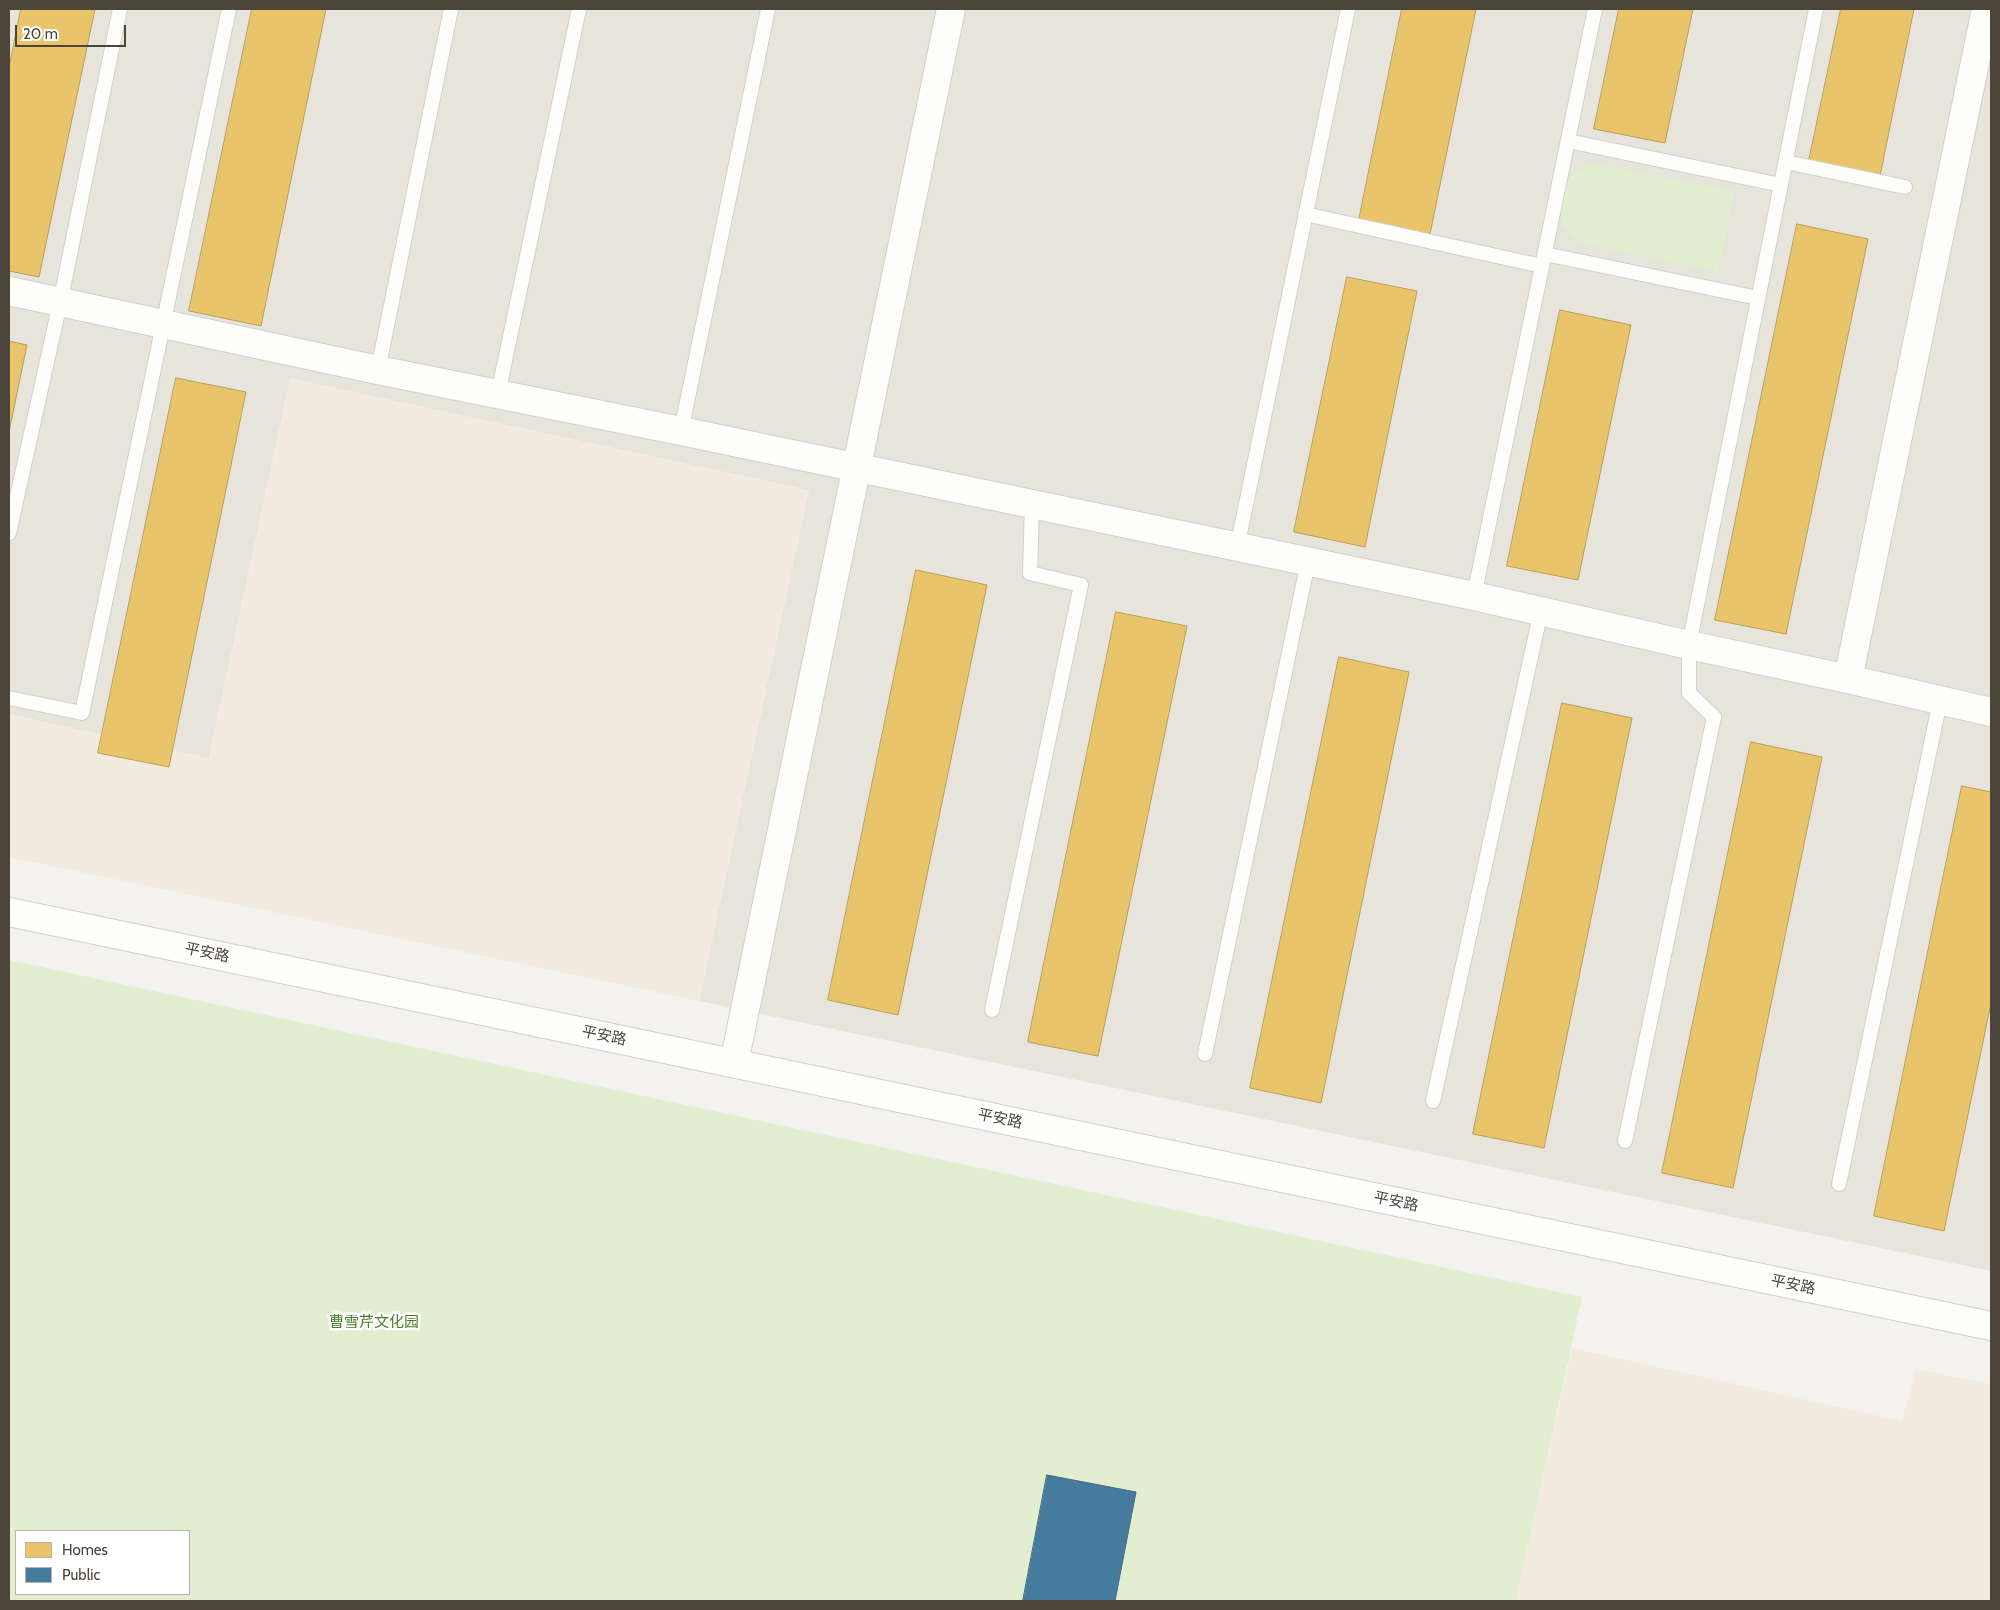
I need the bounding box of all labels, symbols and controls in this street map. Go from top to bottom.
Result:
scale bar [18,15,129,47]
text: 20 m [23,25,58,43]
street label: 平安路 [183,940,231,966]
street label: 平安路 [580,1023,628,1049]
street label: 平安路 [976,1106,1024,1132]
street label: 平安路 [1372,1189,1420,1215]
street label: 平安路 [1769,1272,1817,1298]
park label: 曹雪芹文化园 [329,1314,419,1332]
legend [15,1530,190,1595]
text: Homes [62,1541,108,1559]
text: Public [62,1566,100,1584]

